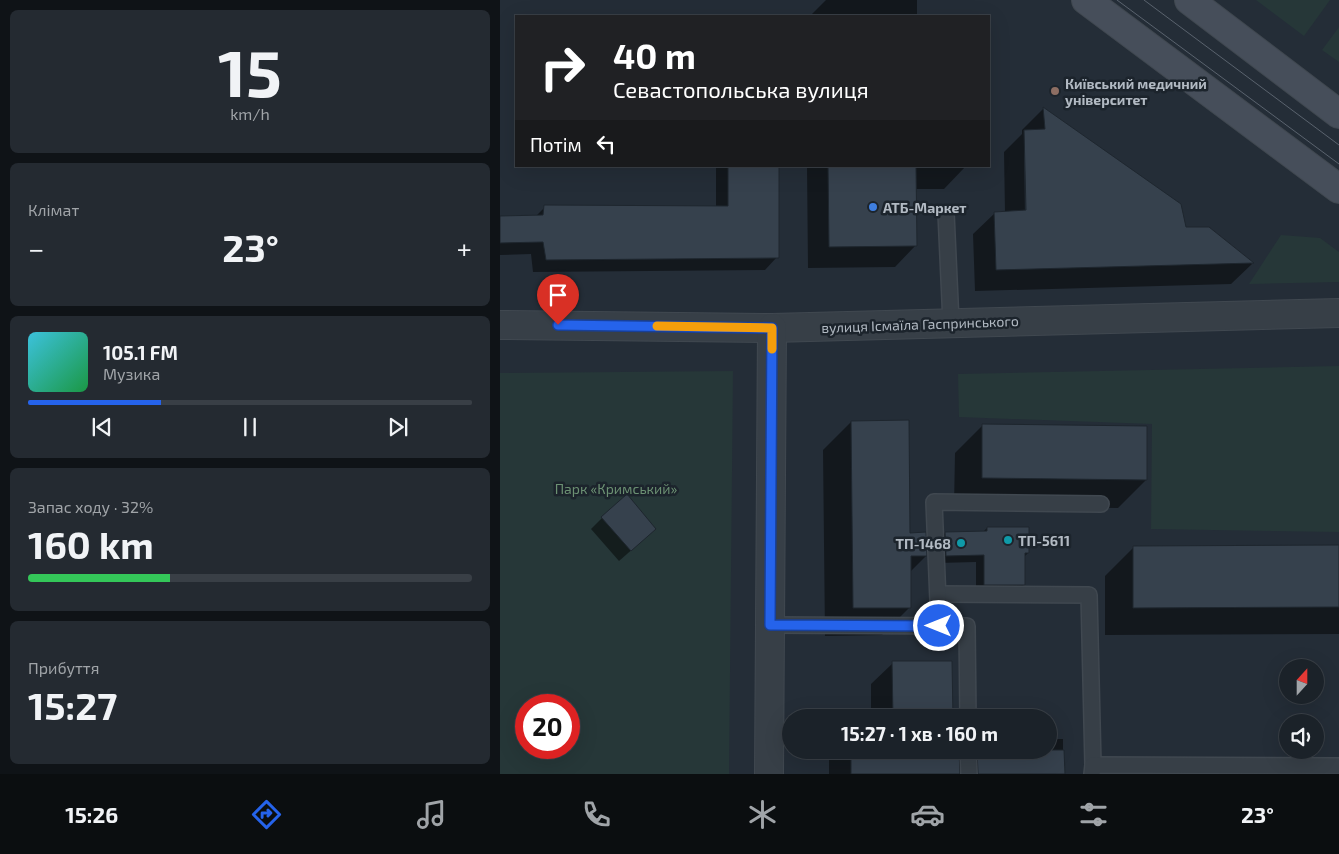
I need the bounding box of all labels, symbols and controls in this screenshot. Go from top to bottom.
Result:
text: 15 [218,32,282,110]
text: 40 m [613,34,696,76]
icon: right [530,35,595,100]
place label: Київський медичний університет [1065,75,1207,108]
text: Севастопольська вулиця [613,76,869,102]
marker: Київський медичний університет [1049,85,1061,97]
text: km/h [230,104,270,123]
icon: left [592,130,620,158]
text: Потім [530,133,582,156]
place label: АТБ-Маркет [883,199,966,216]
text: Клімат [28,200,79,219]
marker: АТБ-Маркет [867,201,879,213]
text: 23° [222,224,279,270]
text: − [28,231,44,265]
text: + [457,231,472,265]
pin [537,274,579,325]
icon: arrive [544,281,572,309]
street label: вулиця Ісмаїла Гаспринського [821,312,1019,336]
text: 105.1 FM [103,341,178,364]
text: Музика [103,364,160,383]
icon: previous [88,413,116,441]
icon: pause [236,413,264,441]
icon: next [384,413,412,441]
park label: Парк «Кримський» [555,480,678,497]
text: Запас ходу · 32% [28,497,153,516]
text: 160 km [28,521,154,567]
place label: ТП-5611 [1018,532,1070,549]
marker: ТП-5611 [1002,534,1014,546]
place label: ТП-1468 [896,535,951,552]
marker: ТП-1468 [955,537,967,549]
position arrow [912,599,964,651]
text: Прибуття [28,658,99,677]
north arrow [1279,659,1324,704]
map controls [1279,659,1324,759]
text: 15:27 [28,682,117,728]
speed limit sign: 20 [515,694,580,759]
button: sound [1279,714,1324,759]
text: 15:27 · 1 хв · 160 m [841,722,998,745]
icon: directions [249,797,284,832]
icon: music [414,797,449,832]
icon: phone [579,797,614,832]
icon: climate [745,797,780,832]
icon: car [910,797,945,832]
icon: filters [1076,797,1111,832]
text: 15:26 [65,801,118,827]
text: 23° [1241,801,1274,827]

